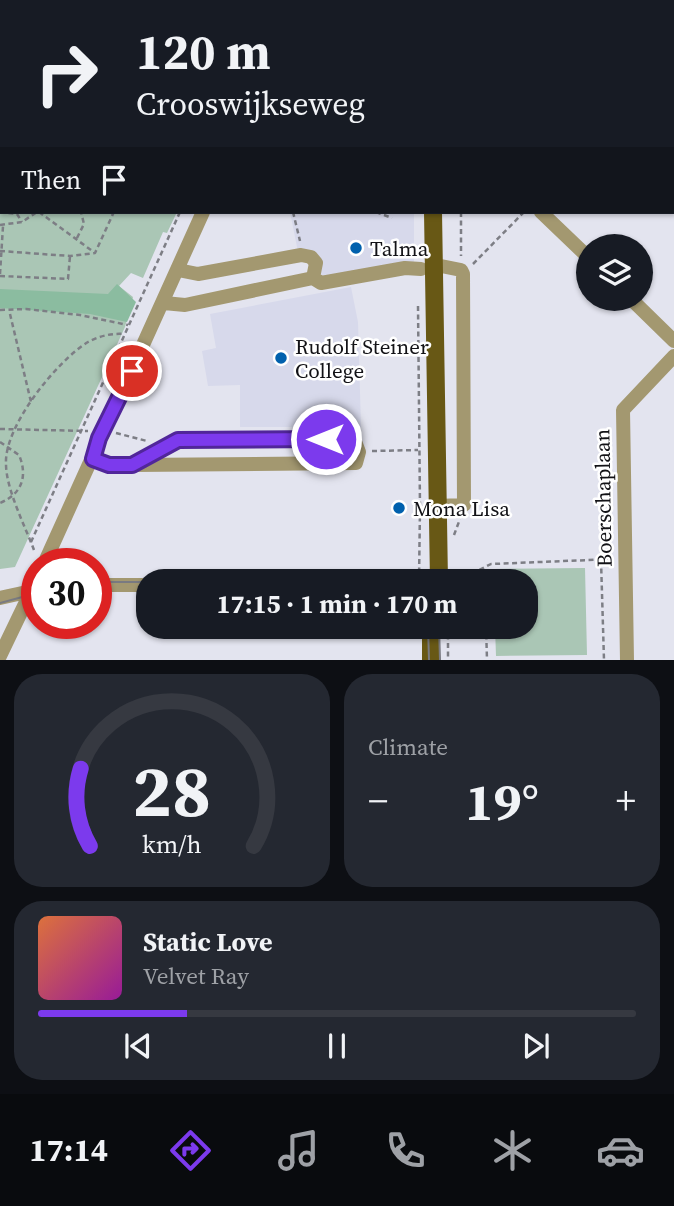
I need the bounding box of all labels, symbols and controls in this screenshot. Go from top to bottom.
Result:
text: 120 m [136,18,271,85]
icon: right [21,28,112,119]
text: Crooswijkseweg [136,82,365,126]
icon: arrive [95,161,133,199]
text: Then [21,162,81,198]
place label: Talma [370,234,429,263]
map controls [576,234,653,311]
button: layers [576,234,653,311]
marker: Talma [348,240,364,256]
place label: Rudolf Steiner College [295,332,429,385]
pin [102,341,162,401]
marker: Rudolf Steiner College [273,350,289,366]
icon: arrive [113,352,151,390]
position arrow [289,402,363,476]
street label: Boerschaplaan [587,428,619,567]
place label: Mona Lisa [413,494,510,523]
marker: Mona Lisa [391,500,407,516]
speed limit sign: 30 [21,548,112,639]
text: 17:15 · 1 min · 170 m [217,586,457,622]
text: Climate [368,731,448,763]
text: 28 [133,742,211,841]
text: 19° [465,766,539,837]
text: − [368,775,388,827]
text: + [616,775,636,827]
text: km/h [142,827,202,861]
text: Static Love [143,924,272,960]
text: Velvet Ray [143,960,249,992]
icon: previous [119,1027,157,1065]
icon: pause [318,1027,356,1065]
icon: next [517,1027,555,1065]
icon: directions [166,1126,215,1175]
icon: music [274,1126,323,1175]
icon: phone [381,1126,430,1175]
icon: climate [488,1126,537,1175]
icon: car [596,1126,645,1175]
text: 17:14 [29,1128,108,1172]

